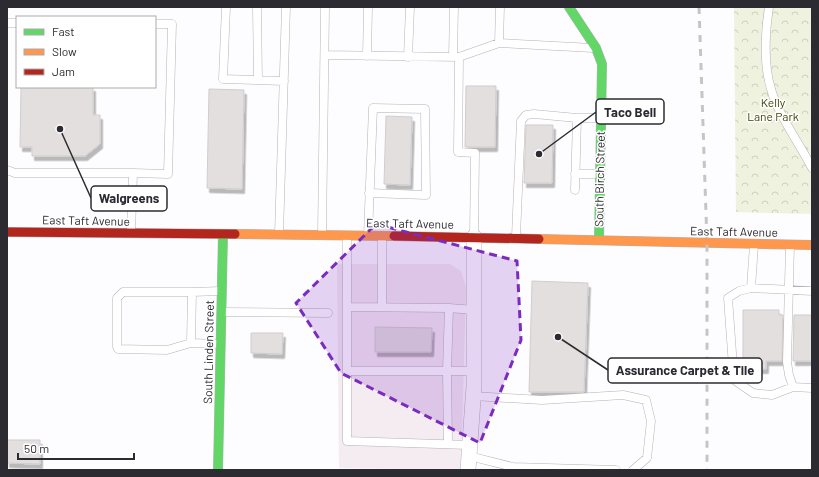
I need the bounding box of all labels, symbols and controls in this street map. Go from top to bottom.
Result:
legend [16,16,156,88]
text: Fast [52,24,75,38]
text: Slow [52,44,77,58]
text: Jam [52,64,75,78]
park label: Kelly Lane Park [747,95,799,123]
callout: Taco Bell [596,99,664,124]
text: Taco Bell [604,104,656,120]
street label: South Birch Street [591,131,607,227]
callout: Walgreens [91,186,167,211]
text: Walgreens [99,190,160,206]
street label: East Taft Avenue [42,212,130,228]
street label: East Taft Avenue [366,215,454,231]
street label: East Taft Avenue [690,223,778,239]
street label: South Linden Street [200,300,216,404]
callout: Assurance Carpet & Tile [608,358,762,383]
text: Assurance Carpet & Tile [616,362,754,378]
scale bar [18,435,134,461]
text: 50 m [24,441,49,455]

